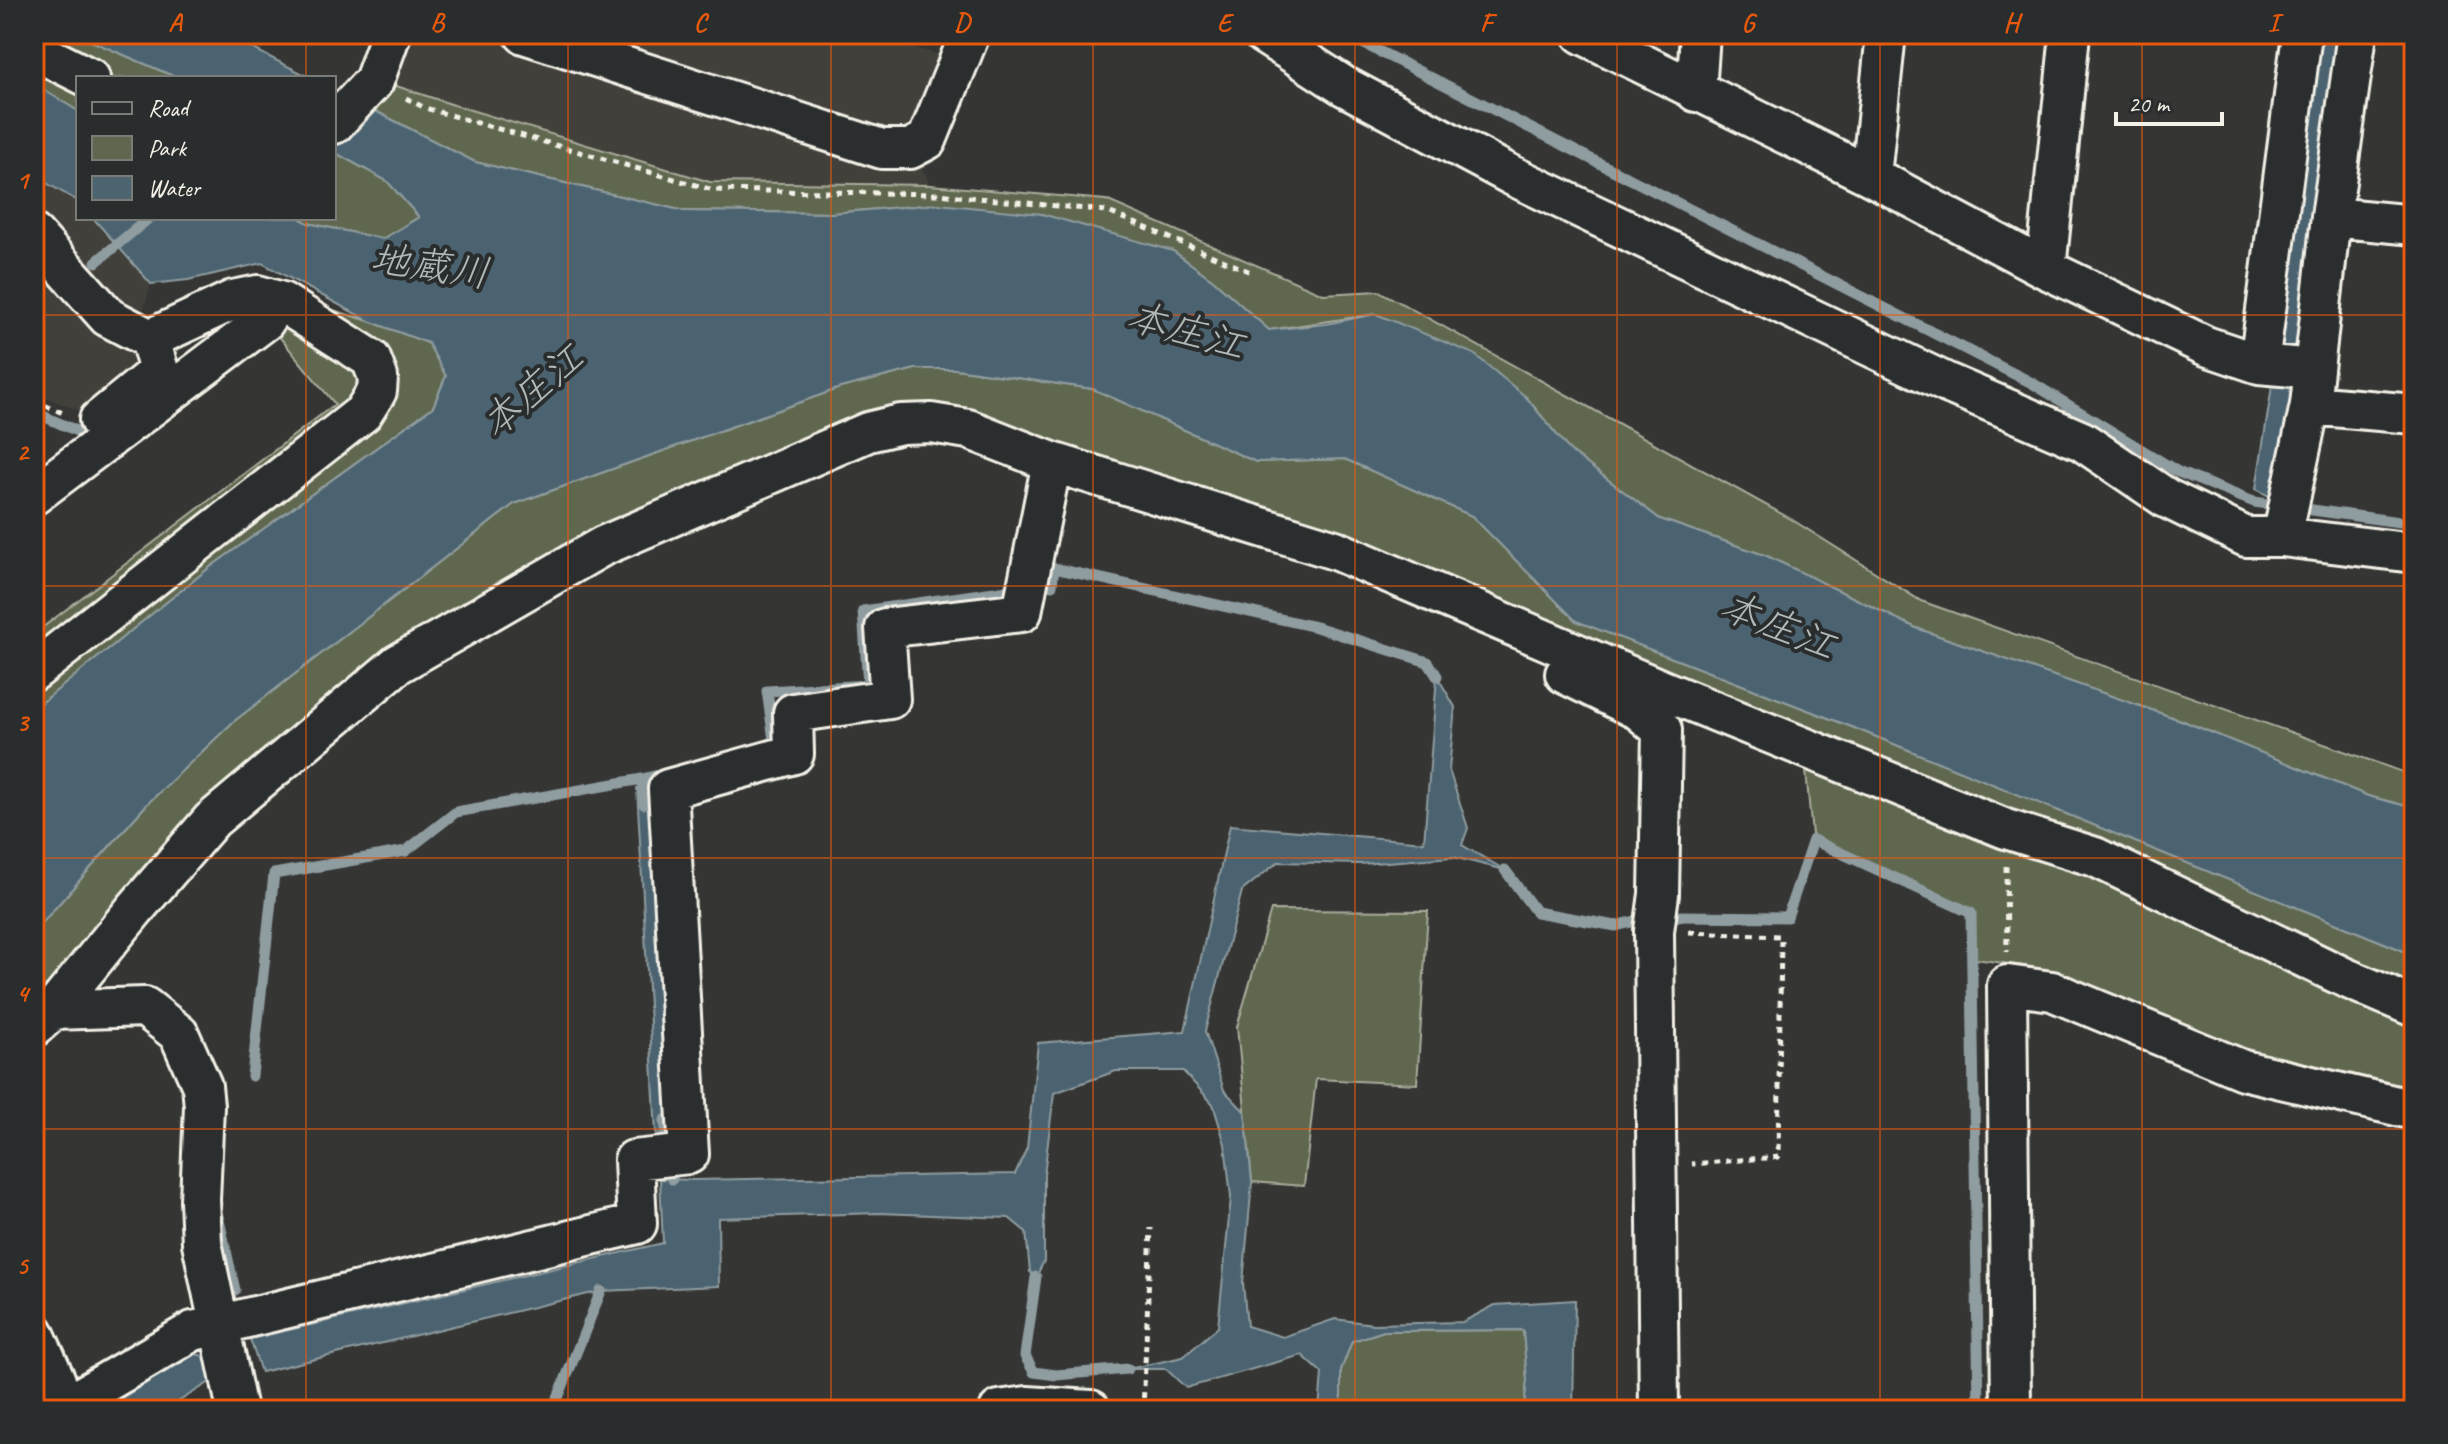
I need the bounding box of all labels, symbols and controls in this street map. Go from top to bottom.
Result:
text: A [168,6,183,39]
text: B [430,6,446,39]
text: C [694,6,710,39]
text: D [954,6,972,39]
text: E [1217,6,1235,39]
text: F [1480,6,1498,39]
text: G [1742,6,1758,39]
text: H [2004,6,2024,39]
text: I [2268,6,2285,39]
legend [76,76,336,220]
scale bar [2116,76,2222,126]
text: 20 m [2128,89,2171,119]
text: Road [148,93,192,123]
text: Park [148,133,188,163]
text: 1 [16,164,31,197]
text: Water [148,173,203,203]
water label: 地蔵川 [367,233,493,299]
water label: 本庄江 [1121,290,1252,372]
water label: 本庄江 [470,333,595,449]
text: 2 [16,435,30,468]
water label: 本庄江 [1713,580,1844,672]
text: 3 [16,706,30,739]
text: 4 [16,977,31,1010]
text: 5 [16,1249,30,1282]

